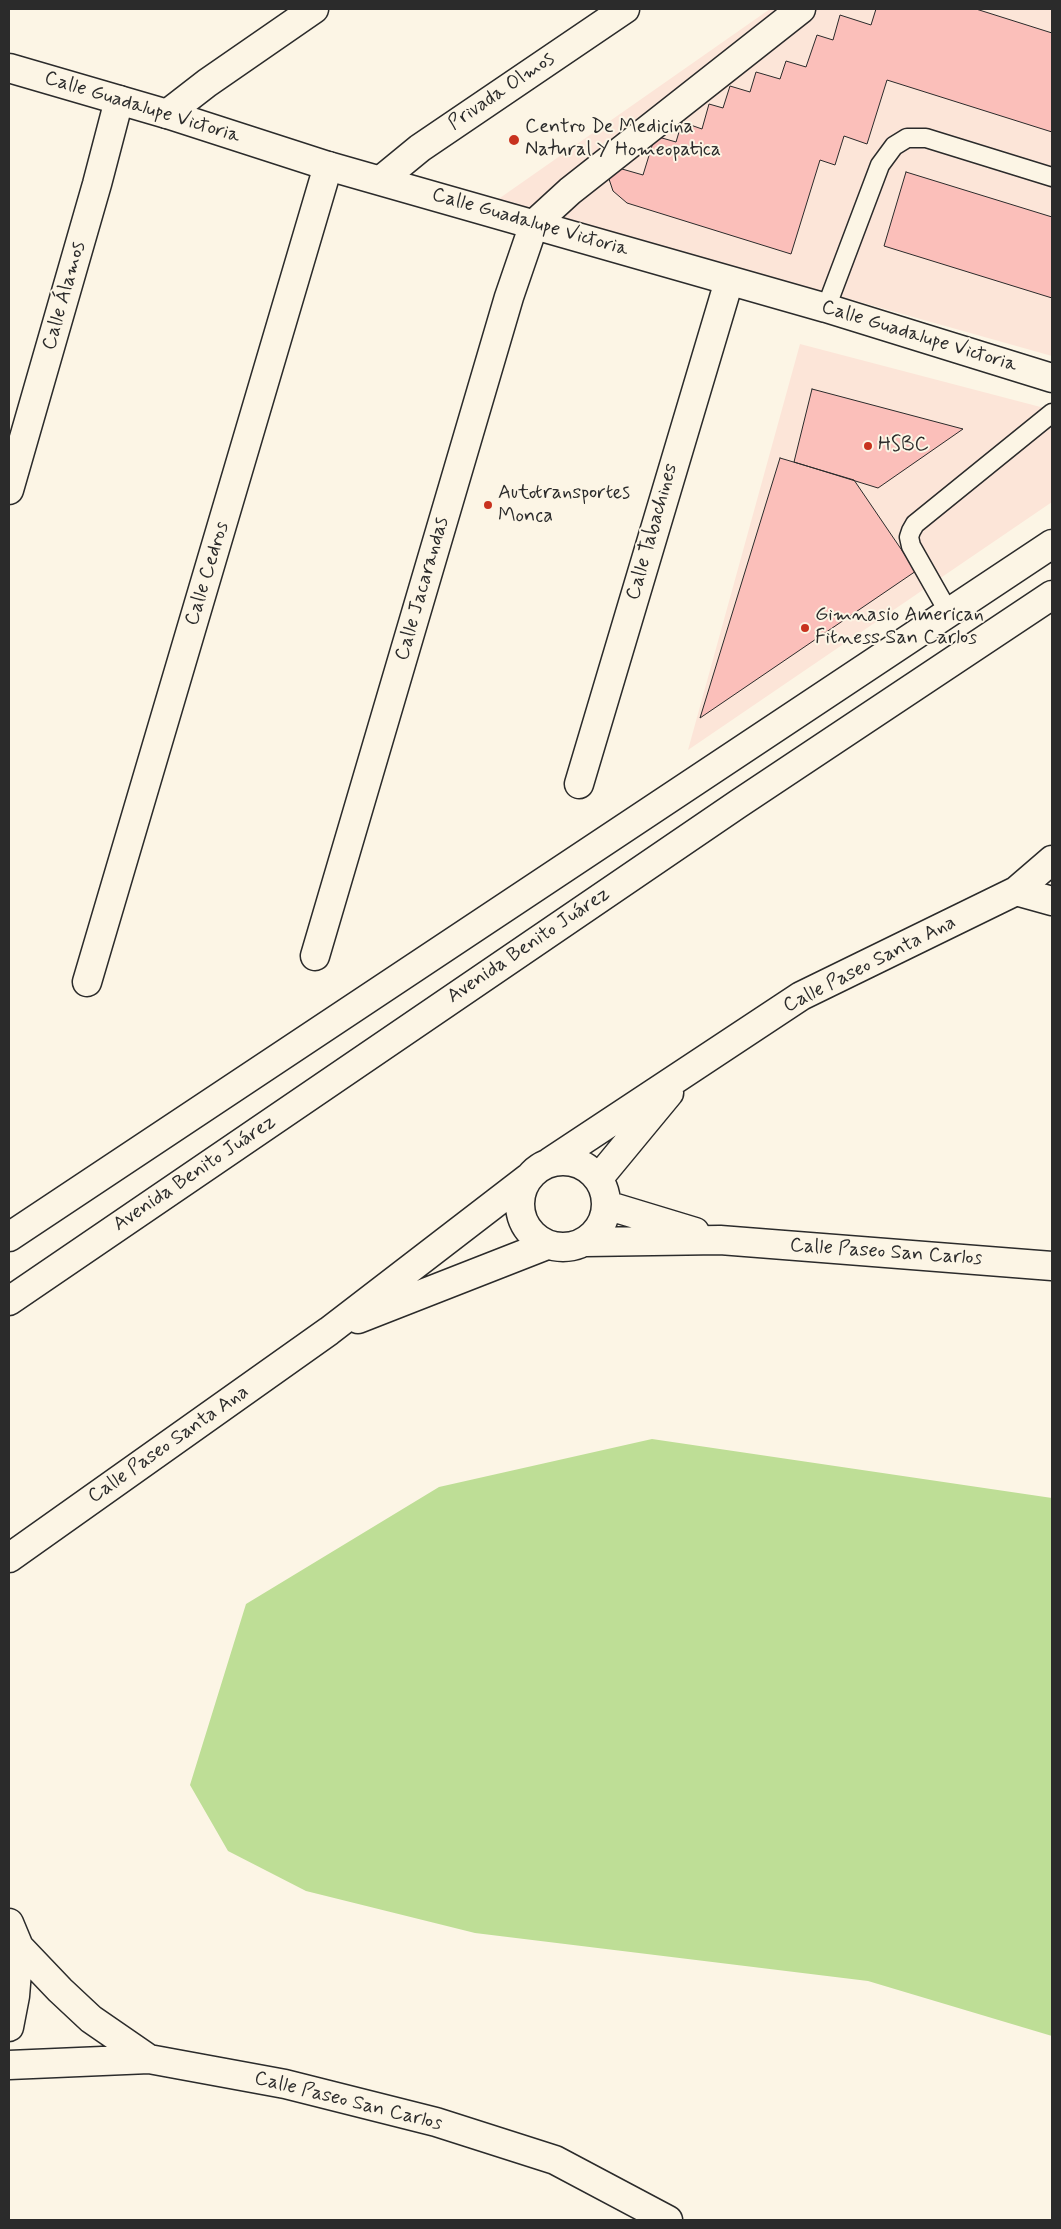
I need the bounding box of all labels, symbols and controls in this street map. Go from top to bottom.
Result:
street label: Privada Olmos [444,48,560,136]
street label: Calle Guadalupe Victoria [41,67,243,149]
place label: Centro De Medicina Natural Y Homeopatica [525,116,721,163]
marker: Centro De Medicina Natural Y Homeopatica [507,133,521,147]
street label: Calle Guadalupe Victoria [429,183,631,263]
street label: Calle Álamos [38,239,92,353]
street label: Calle Guadalupe Victoria [818,296,1020,378]
place label: HSBC [878,434,929,458]
marker: HSBC [862,440,874,452]
street label: Calle Tabachines [622,461,684,603]
place label: Autotransportes Monca [498,482,630,529]
marker: Autotransportes Monca [482,499,494,511]
street label: Calle Jacarandas [391,514,455,664]
street label: Calle Cedros [181,519,235,629]
place label: Gimnasio American Fitness San Carlos [815,604,984,651]
marker: Gimnasio American Fitness San Carlos [799,622,811,634]
street label: Avenida Benito Juárez [443,883,615,1009]
street label: Calle Paseo Santa Ana [780,911,960,1019]
street label: Avenida Benito Juárez [109,1111,281,1237]
street label: Calle Paseo San Carlos [789,1234,983,1272]
street label: Calle Paseo Santa Ana [84,1380,254,1510]
street label: Calle Paseo San Carlos [252,2067,444,2137]

